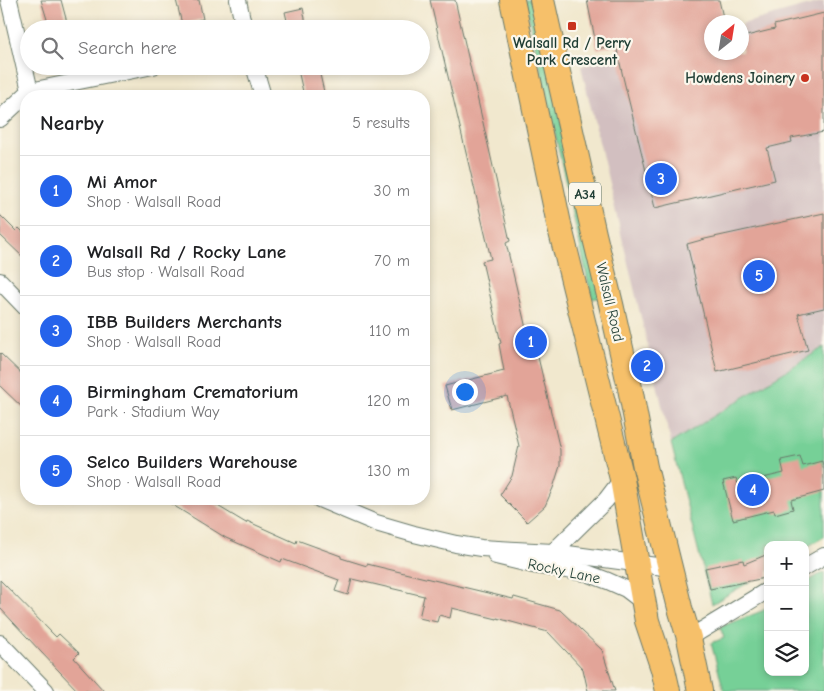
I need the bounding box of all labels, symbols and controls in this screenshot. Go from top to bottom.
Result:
north arrow [704,15,749,60]
search box [20,20,430,75]
marker: Walsall Rd / Perry Park Crescent [566,20,578,32]
icon: search [38,34,66,62]
place label: Walsall Rd / Perry Park Crescent [513,34,631,69]
text: Search here [78,37,177,59]
place label: Howdens Joinery [685,69,795,87]
marker: Howdens Joinery [799,72,811,84]
text: Nearby [40,111,104,135]
text: 5 results [352,114,410,132]
pin: 3 [645,160,677,198]
text: Mi Amor [87,171,157,193]
text: 1 [53,182,59,200]
text: 30 m [374,182,410,200]
road number: A34 [569,182,601,205]
text: Shop · Walsall Road [87,193,221,211]
text: Walsall Rd / Rocky Lane [87,241,286,263]
text: 2 [52,252,60,270]
text: 70 m [374,252,410,270]
pin: 5 [743,257,775,295]
street label: Walsall Road [592,261,628,343]
text: Bus stop · Walsall Road [87,263,245,281]
text: IBB Builders Merchants [87,311,282,333]
text: 3 [52,322,60,340]
text: 110 m [369,322,410,340]
pin: 1 [515,323,547,361]
text: Shop · Walsall Road [87,333,221,351]
pin: 2 [631,347,663,385]
your location [452,379,478,405]
text: Birmingham Crematorium [87,381,298,403]
text: 4 [52,392,60,410]
text: 120 m [367,392,410,410]
text: Park · Stadium Way [87,403,219,421]
text: Selco Builders Warehouse [87,451,297,473]
text: 5 [52,462,60,480]
text: 130 m [367,462,410,480]
pin: 4 [737,471,769,509]
text: Shop · Walsall Road [87,473,221,491]
map controls [764,541,809,676]
button: + [764,541,809,586]
street label: Rocky Lane [526,555,602,588]
button: − [764,586,809,631]
button: layers [764,631,809,676]

